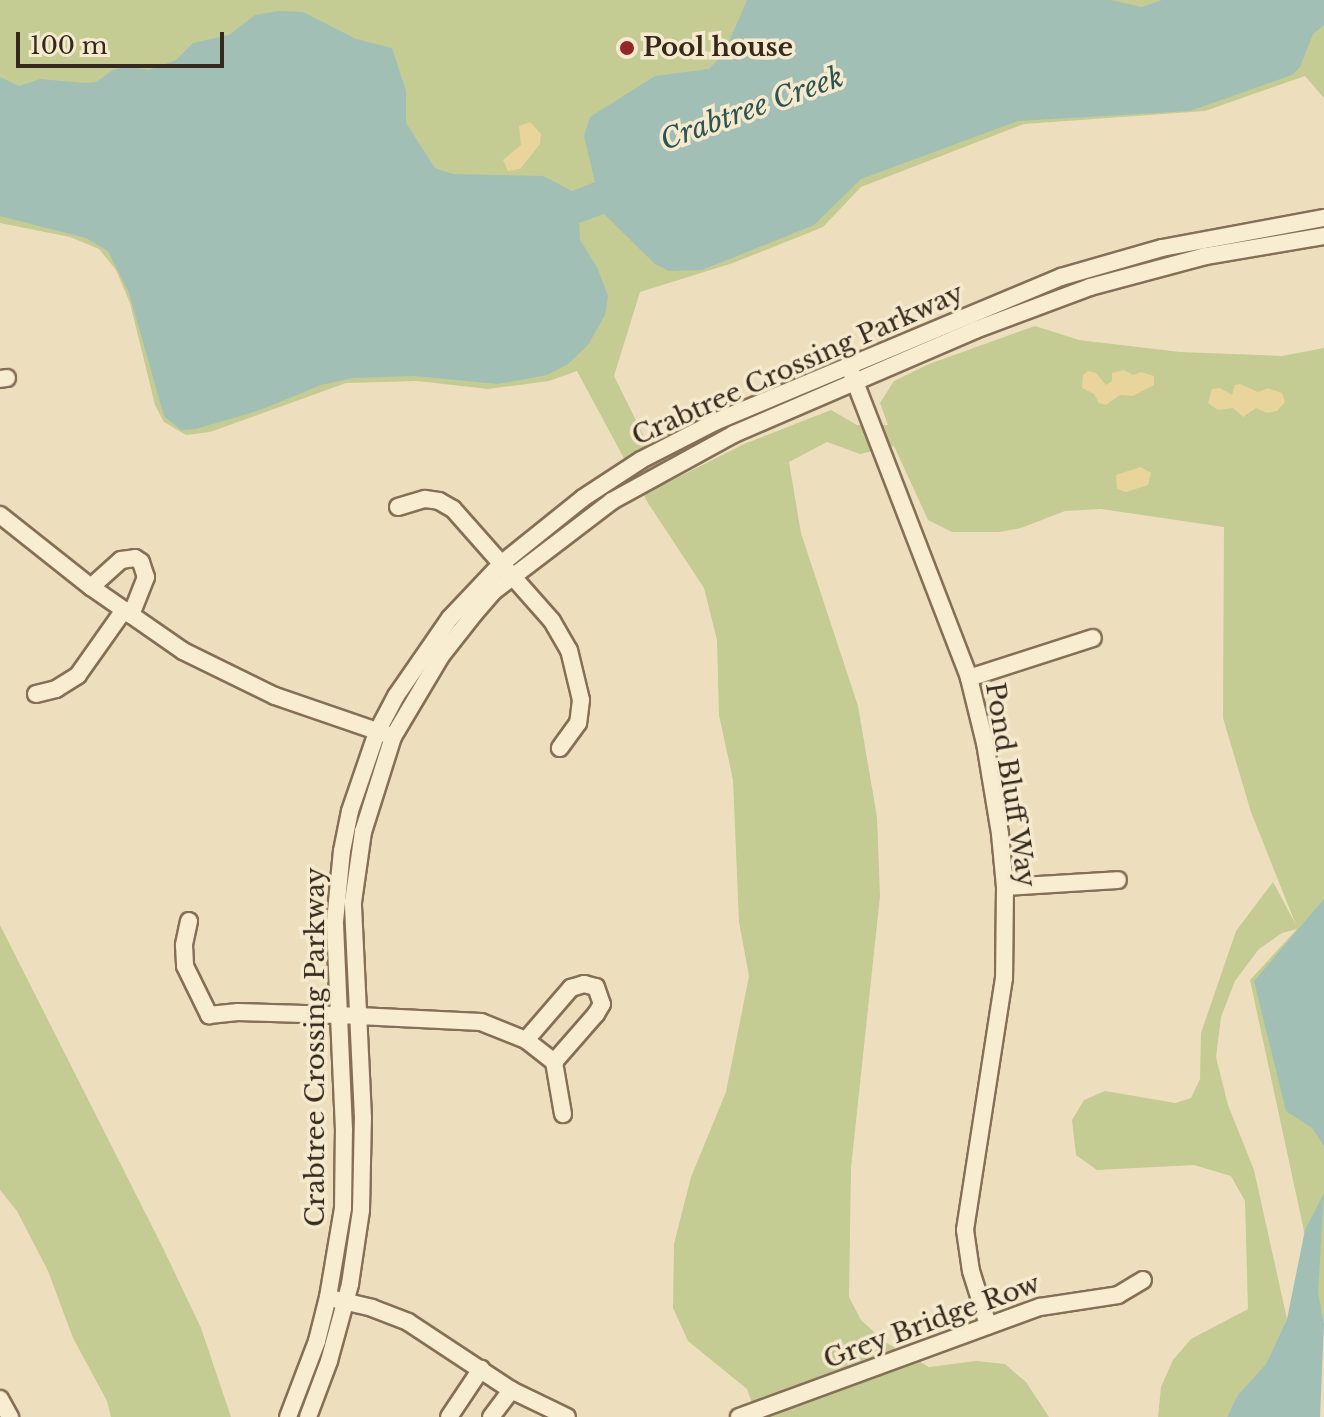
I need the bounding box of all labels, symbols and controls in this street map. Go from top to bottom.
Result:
scale bar [20,16,228,66]
text: 100 m [30,31,108,60]
place label: Pool house [643,32,793,64]
marker: Pool house [618,39,636,57]
water label: Crabtree Creek [656,60,848,158]
street label: Crabtree Crossing Parkway [627,278,969,452]
street label: Pond Bluff Way [978,680,1042,890]
street label: Crabtree Crossing Parkway [300,867,332,1227]
street label: Grey Bridge Row [819,1268,1045,1376]

